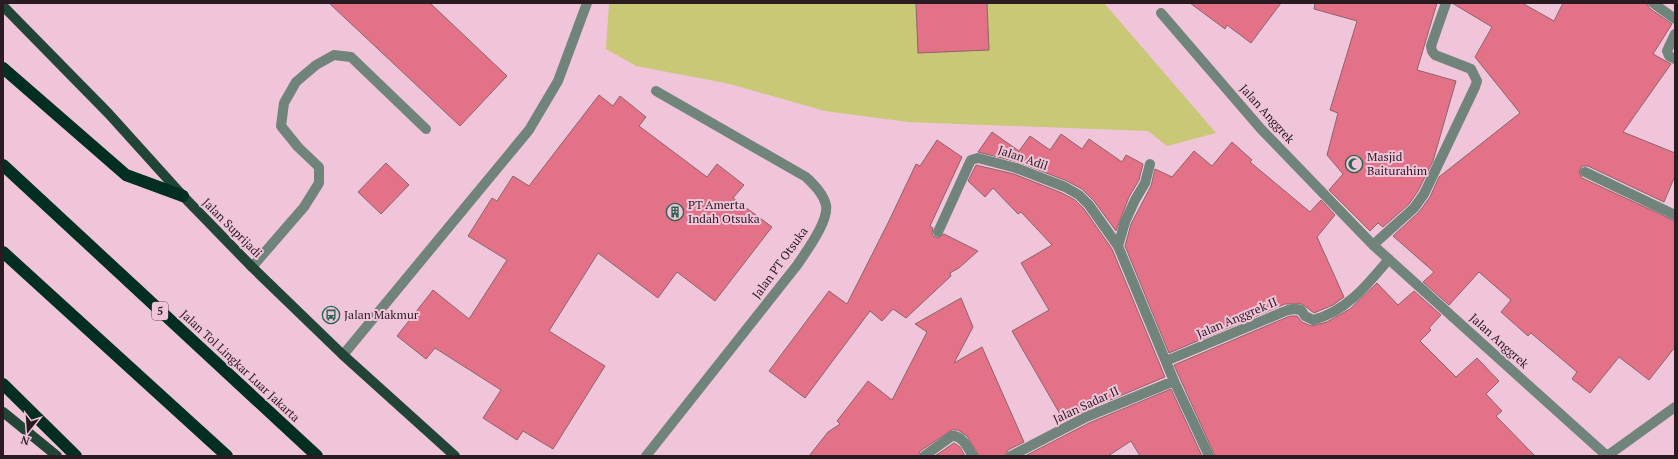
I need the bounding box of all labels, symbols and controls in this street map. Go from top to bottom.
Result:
street label: Jalan Anggrek [1237,81,1298,147]
street label: Jalan Adil [996,142,1050,173]
place label: Masjid Baiturahim [1367,149,1428,178]
mosque icon: Masjid Baiturahim [1344,154,1364,174]
street label: Jalan Suprijadi [199,195,266,261]
place label: PT Amerta Indah Otsuka [688,197,760,226]
building icon: PT Amerta Indah Otsuka [665,202,685,222]
street label: Jalan PT Otsuka [749,224,811,302]
street label: Jalan Anggrek II [1194,294,1279,341]
road number: 5 [152,302,168,320]
bus stop icon: Jalan Makmur [321,305,341,325]
street label: Jalan Tol Lingkar Luar Jakarta [178,306,303,425]
place label: Jalan Makmur [344,307,419,322]
street label: Jalan Anggrek [1467,310,1533,372]
street label: Jalan Sadar II [1050,383,1121,426]
north arrow [8,411,48,451]
text: N [18,432,31,448]

